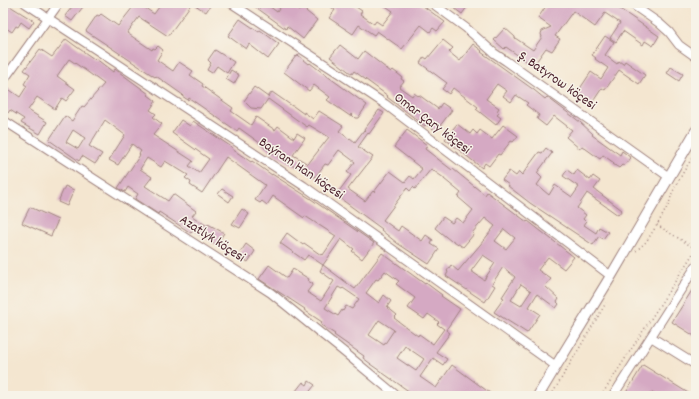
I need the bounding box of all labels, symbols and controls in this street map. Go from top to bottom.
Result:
street label: Ş. Batyrow köçesi [514,47,600,116]
street label: Omar Çary köçesi [389,88,475,160]
street label: Baýram Han köçesi [254,133,348,205]
street label: Azatlyk köçesi [175,210,249,268]

